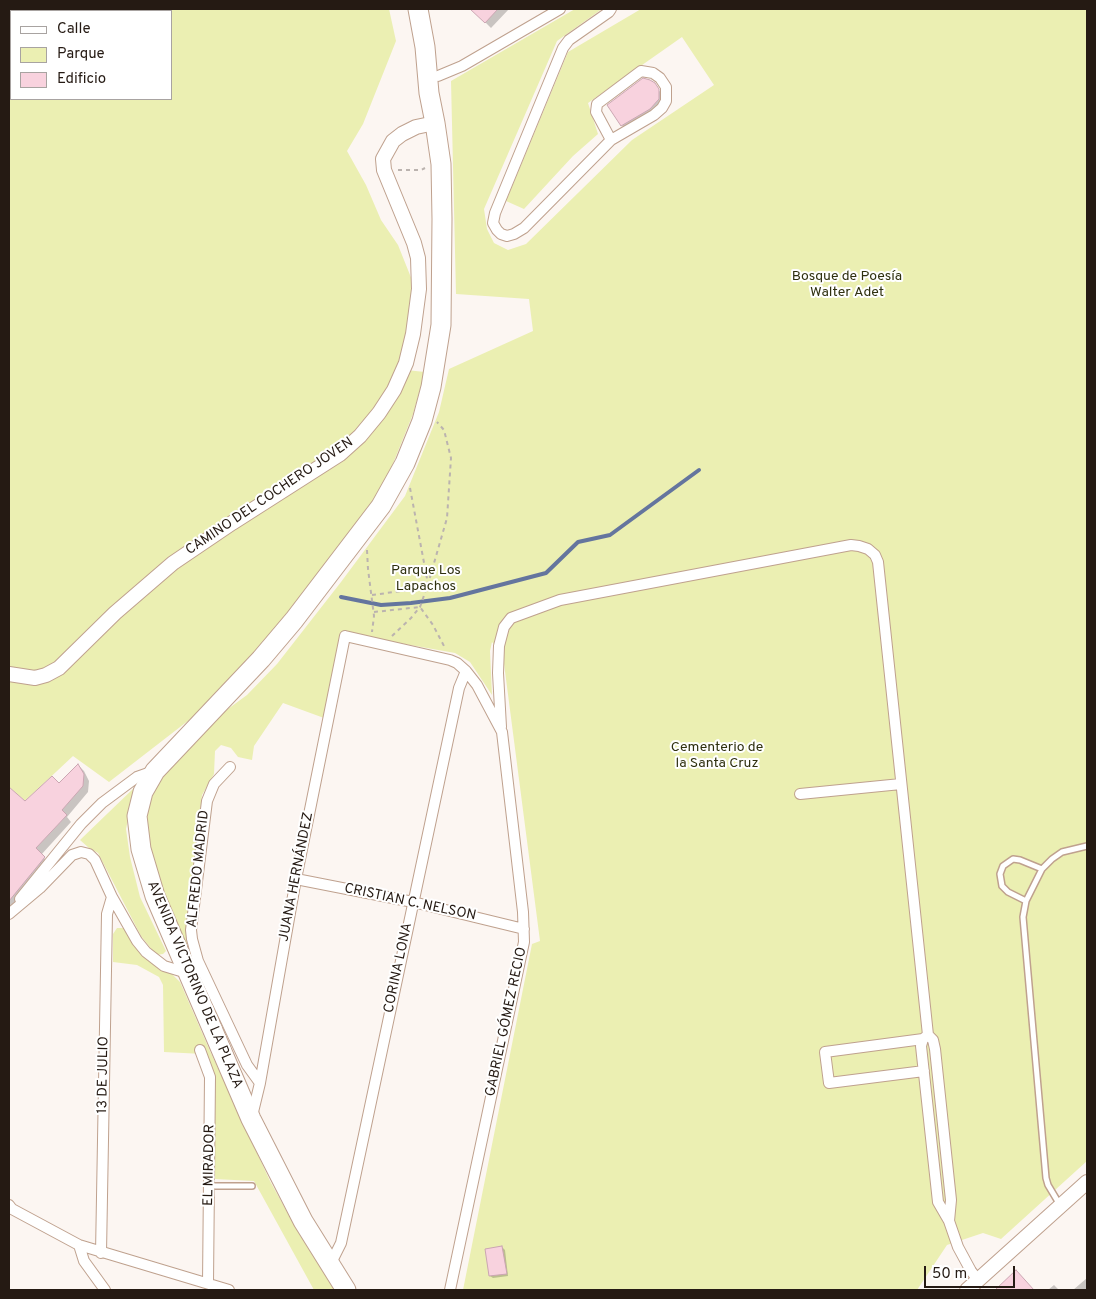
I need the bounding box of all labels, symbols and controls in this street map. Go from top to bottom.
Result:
legend [10,10,172,100]
text: Calle [57,20,91,39]
text: Parque [57,45,105,64]
text: Edificio [57,70,106,89]
park label: Bosque de Poesía Walter Adet [792,269,902,302]
street label: CAMINO DEL COCHERO JOVEN [183,435,357,559]
park label: Parque Los Lapachos [391,563,461,596]
park label: Cementerio de la Santa Cruz [671,740,763,772]
street label: ALFREDO MADRID [184,809,214,929]
street label: JUANA HERNÁNDEZ [276,811,318,943]
street label: AVENIDA VICTORINO DE LA PLAZA [142,879,246,1091]
street label: CRISTIAN C. NELSON [343,881,477,925]
street label: CORINA LONA [381,921,417,1015]
street label: GABRIEL GÓMEZ RECIO [483,946,531,1098]
street label: 13 DE JULIO [95,1036,113,1114]
street label: EL MIRADOR [201,1124,219,1206]
scale bar [926,1256,1017,1288]
text: 50 m [932,1265,967,1284]

